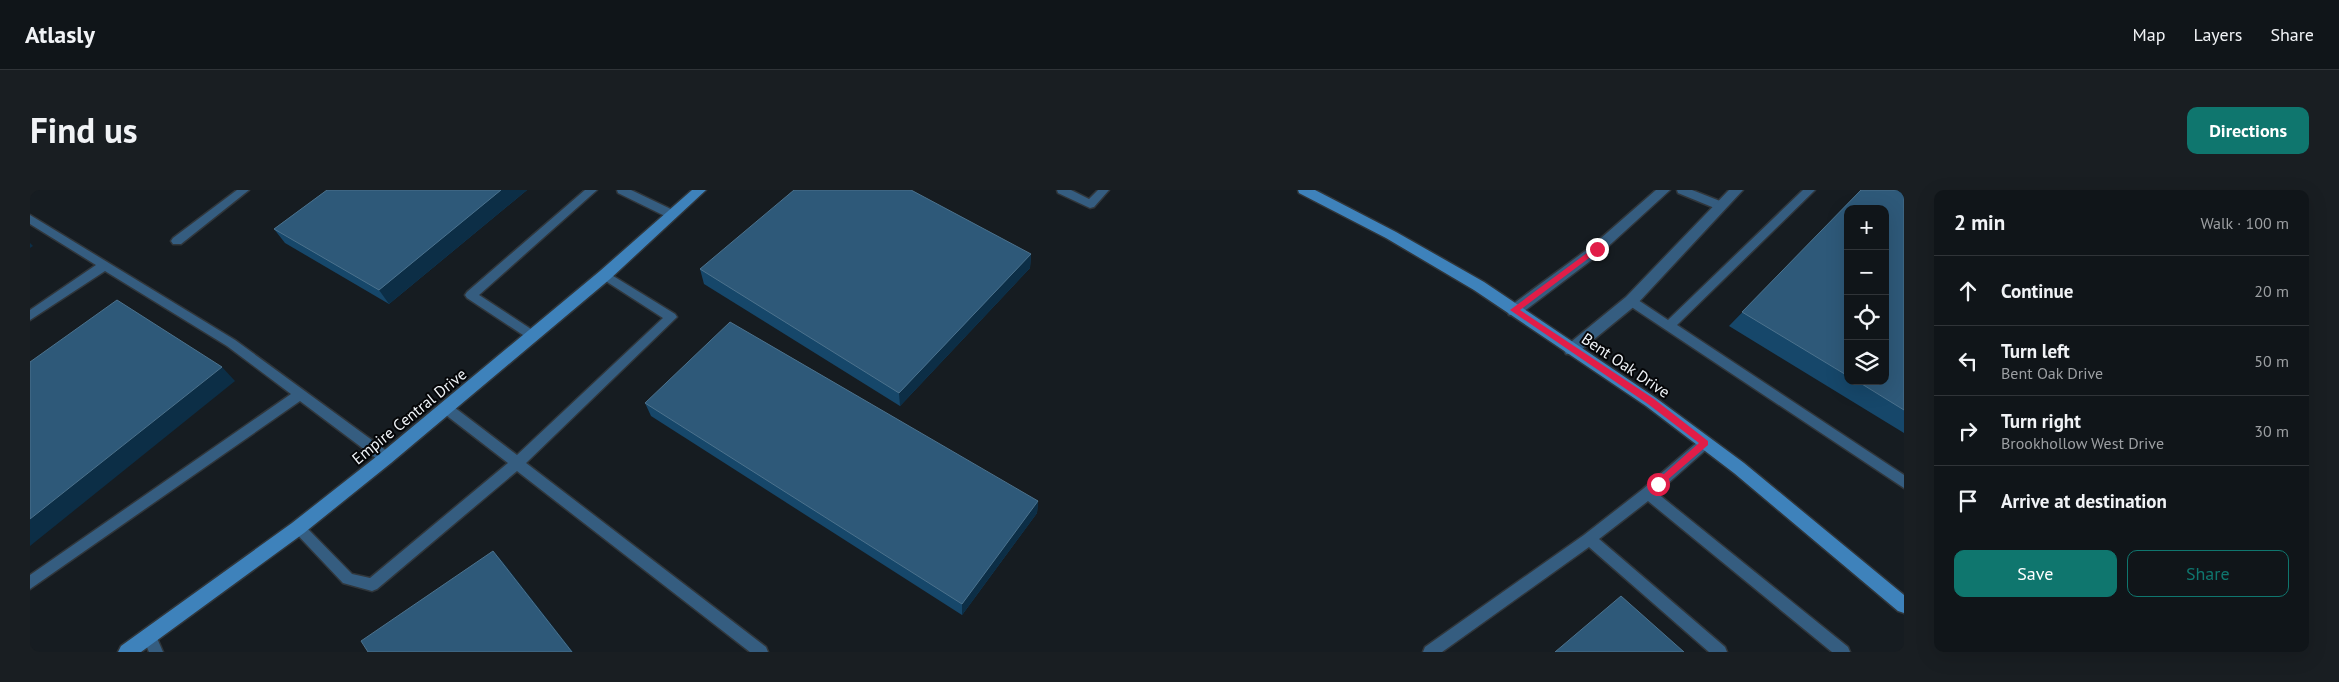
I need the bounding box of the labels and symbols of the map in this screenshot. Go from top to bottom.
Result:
route end [1586,238,1609,261]
street label: Bent Oak Drive [1578,328,1674,402]
street label: Empire Central Drive [348,364,470,468]
route start [1647,473,1670,496]

